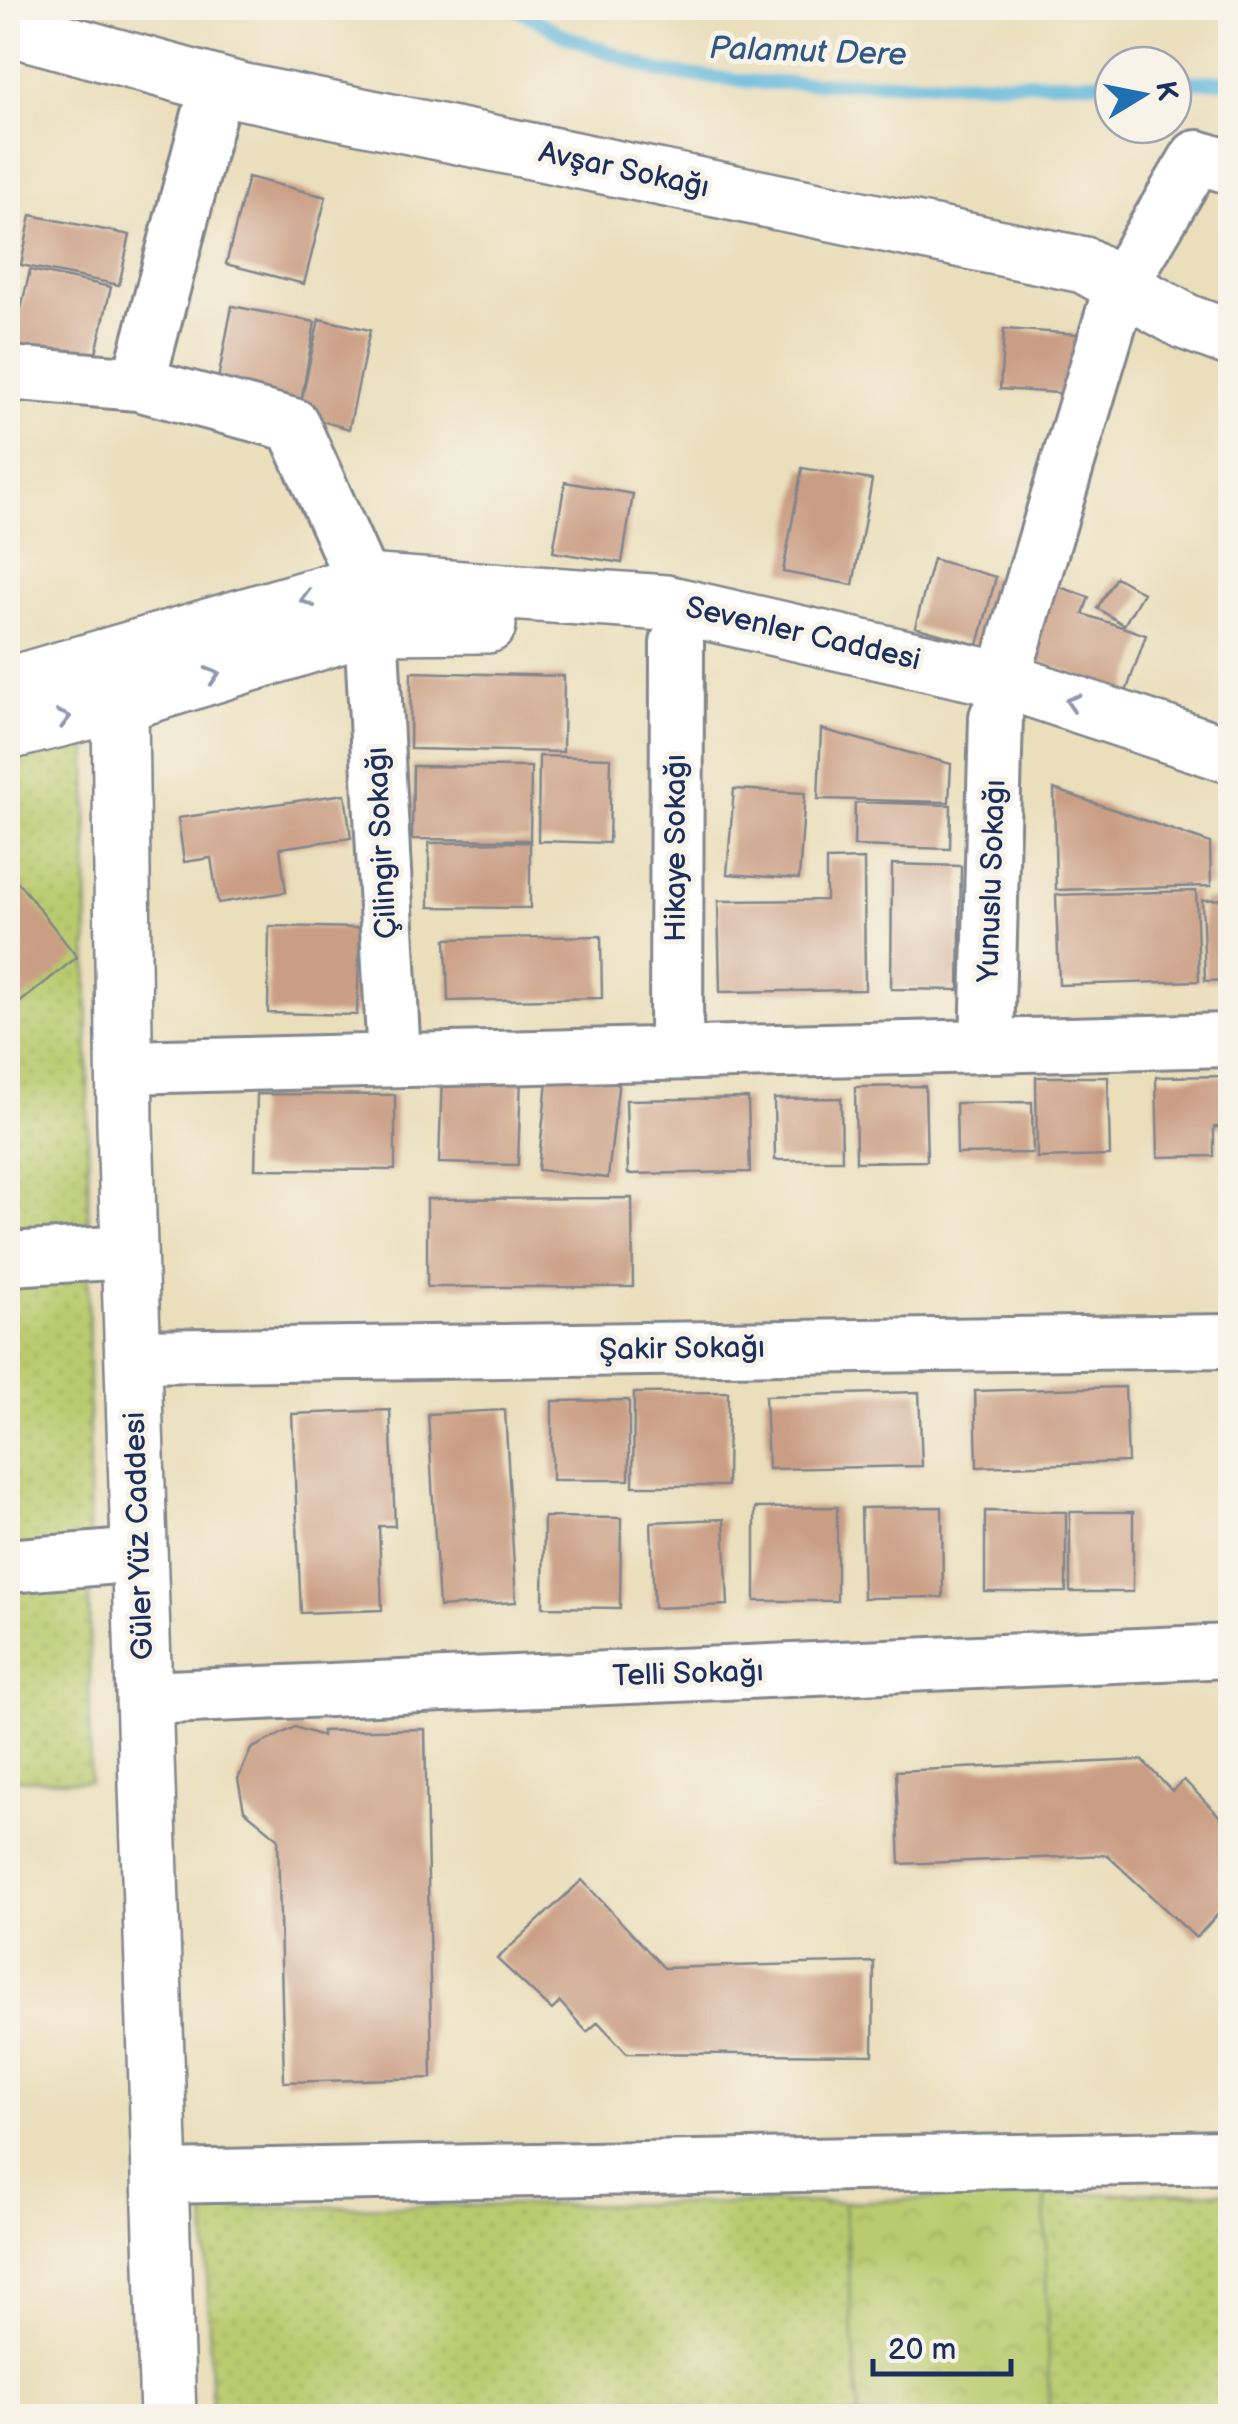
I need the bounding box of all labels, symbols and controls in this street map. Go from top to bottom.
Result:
water label: Palamut Dere [709,29,907,75]
north arrow [1093,45,1193,145]
text: K [1148,79,1184,103]
street label: Avşar Sokağı [536,134,712,206]
one-way arrow [299,587,316,608]
street label: Sevenler Caddesi [682,589,924,679]
one-way arrow [204,666,221,687]
one-way arrow [1064,694,1081,714]
one-way arrow [55,709,72,730]
street label: Çilingir Sokağı [359,746,405,940]
street label: Hikaye Sokağı [658,754,694,942]
street label: Yunuslu Sokağı [970,779,1014,984]
street label: Şakir Sokağı [599,1330,765,1368]
street label: Güler Yüz Caddesi [117,1411,161,1661]
street label: Telli Sokağı [612,1653,764,1695]
scale bar [873,2314,1010,2376]
text: 20 m [888,2332,956,2368]

